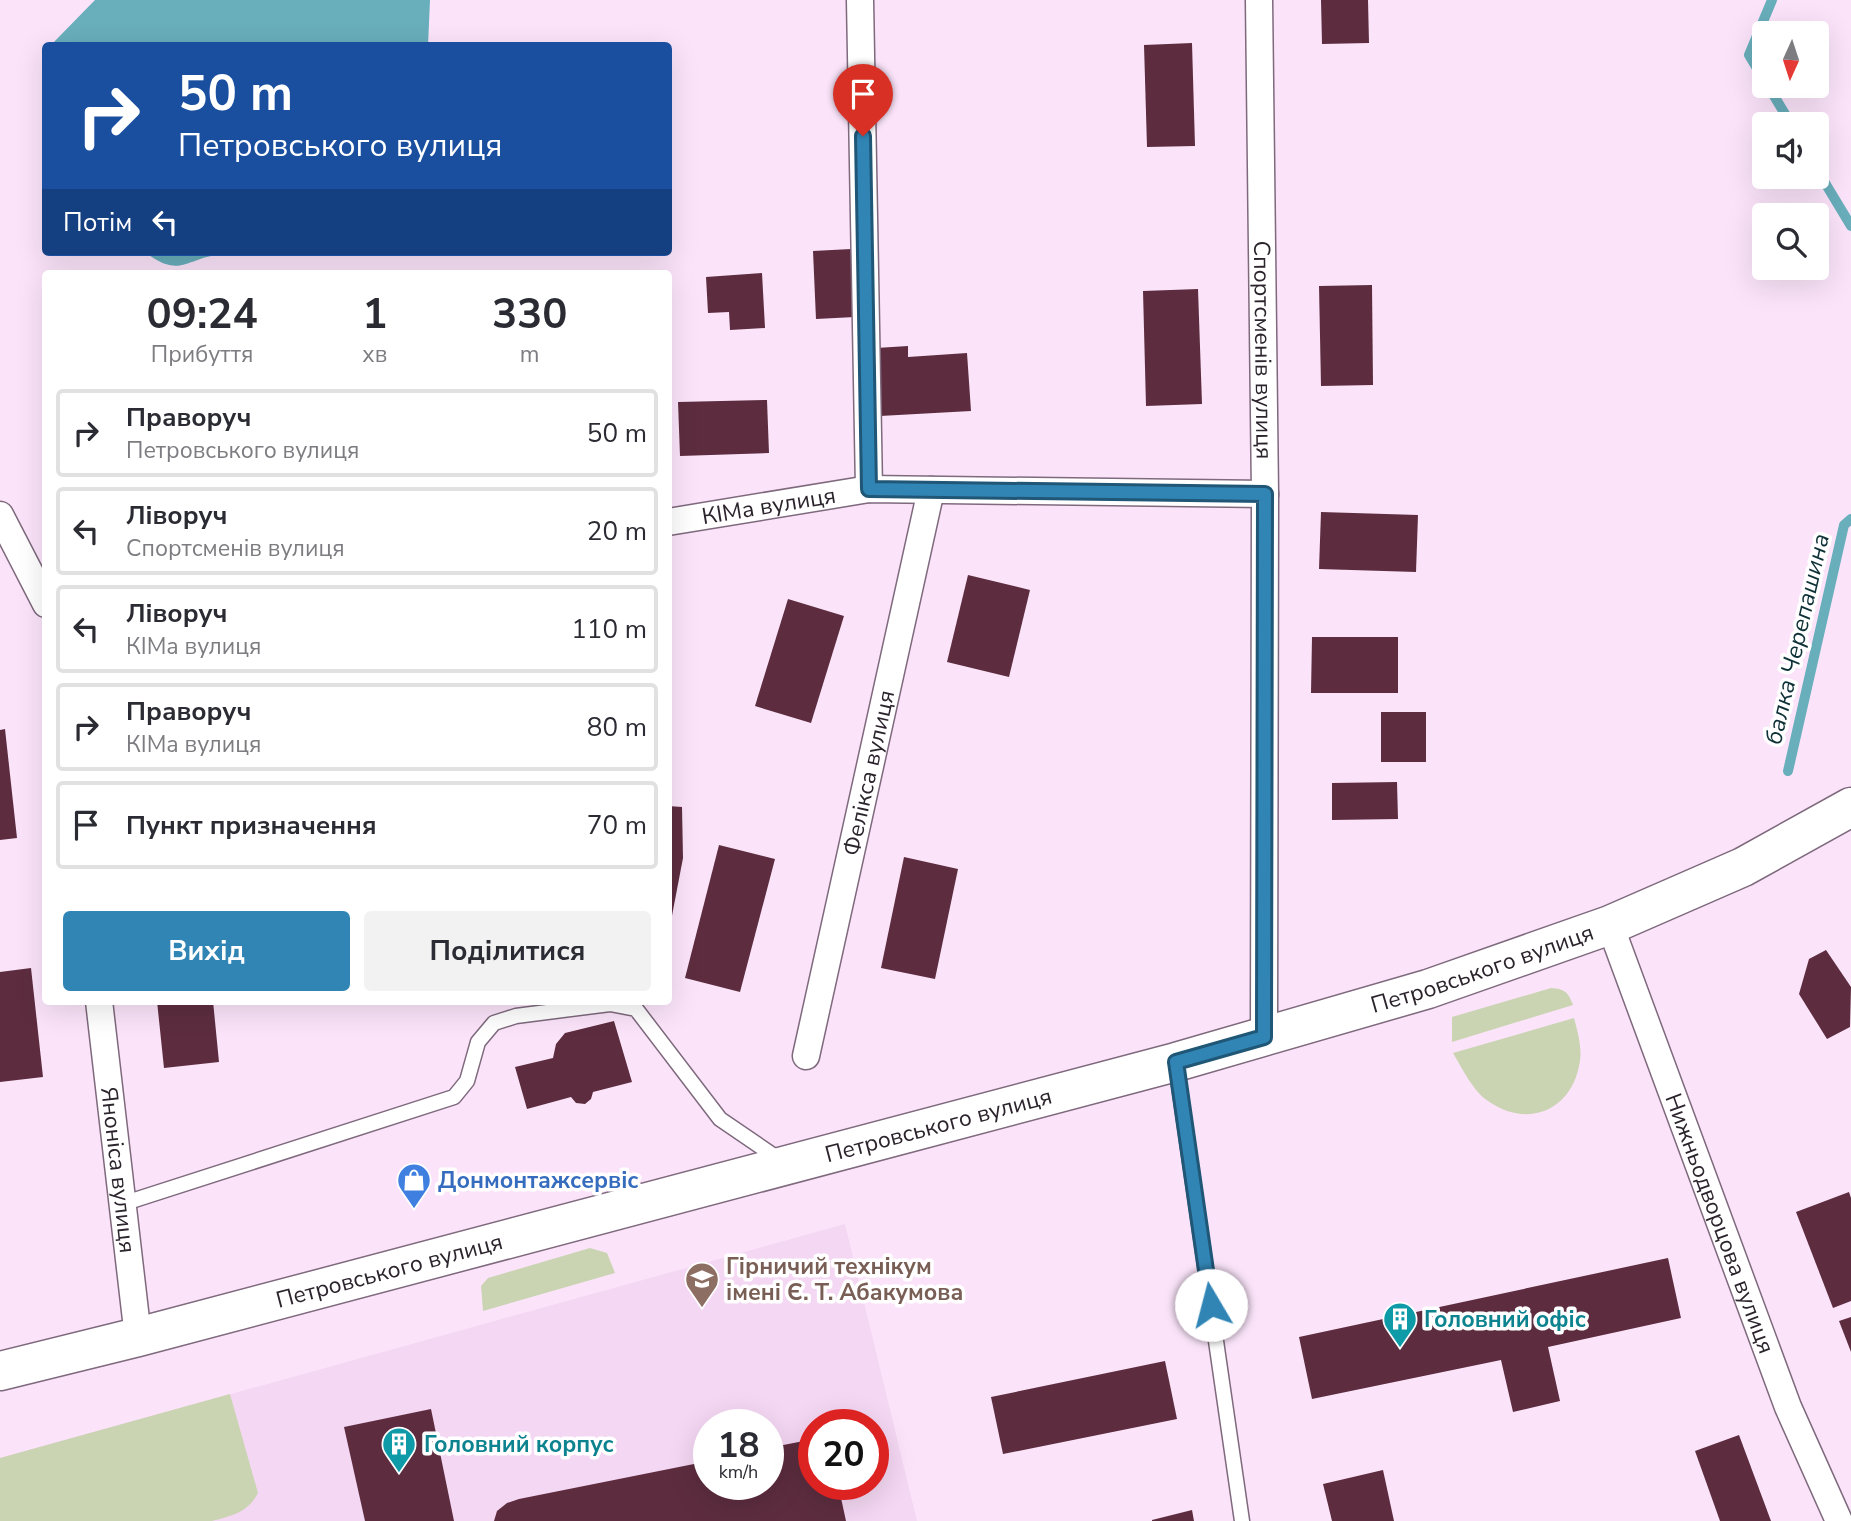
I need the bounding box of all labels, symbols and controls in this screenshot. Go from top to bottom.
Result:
north arrow [1752,21,1829,98]
map controls [1752,21,1829,280]
text: 50 m [178,60,293,127]
pin [833,64,893,136]
icon: right [63,70,154,161]
icon: arrive [844,75,882,113]
button: sound [1752,112,1829,189]
text: Петровського вулиця [178,124,503,167]
icon: left [146,203,184,241]
button: search [1752,203,1829,280]
text: Потім [63,205,132,240]
street label: Спортсменів вулиця [1246,240,1280,459]
text: 09:24 [146,286,258,343]
text: 1 [362,286,387,343]
text: 330 [492,286,567,343]
text: Прибуття [151,339,253,370]
text: хв [362,339,387,370]
text: m [520,339,540,370]
text: Праворуч [126,400,251,435]
icon: right [67,414,105,452]
text: 50 m [587,416,647,451]
text: Петровського вулиця [126,435,359,466]
street label: КІМа вулиця [699,479,838,532]
text: Ліворуч [126,498,227,533]
icon: left [67,512,105,550]
text: 20 m [587,514,647,549]
water label: балка Черепашина [1757,530,1837,748]
text: Спортсменів вулиця [126,533,345,564]
text: Ліворуч [126,596,227,631]
icon: left [67,610,105,648]
text: 110 m [571,612,647,647]
text: КІМа вулиця [126,631,261,662]
street label: Фелікса вулиця [835,687,902,859]
text: Праворуч [126,694,251,729]
icon: right [67,708,105,746]
text: 80 m [587,710,647,745]
text: КІМа вулиця [126,729,261,760]
icon: arrive [67,806,105,844]
text: Пункт призначення [126,808,377,843]
text: 70 m [587,808,647,843]
button: Вихід [63,911,350,991]
button: Поділитися [364,911,651,991]
street label: Петровського вулиця [1367,917,1598,1020]
street label: Петровського вулиця [821,1080,1055,1170]
street label: Яноніса вулиця [94,1085,144,1255]
street label: Нижньодворцова вулиця [1658,1089,1782,1358]
shop icon: Донмонтажсервіс [395,1161,433,1210]
place label: Донмонтажсервіс [438,1165,639,1196]
street label: Петровського вулиця [272,1226,506,1315]
place label: Гірничий технікум імені Є. Т. Абакумова [726,1251,963,1308]
school or university icon: Гірничий технікум імені Є. Т. Абакумова [683,1260,721,1309]
position arrow [1174,1268,1248,1342]
building icon: Головний офіс [1381,1300,1419,1349]
place label: Головний офіс [1424,1304,1586,1335]
speed limit sign: 20 [798,1409,889,1500]
text: 18 [717,1422,760,1469]
building icon: Головний корпус [380,1425,418,1474]
place label: Головний корпус [424,1429,614,1460]
text: km/h [719,1460,758,1484]

